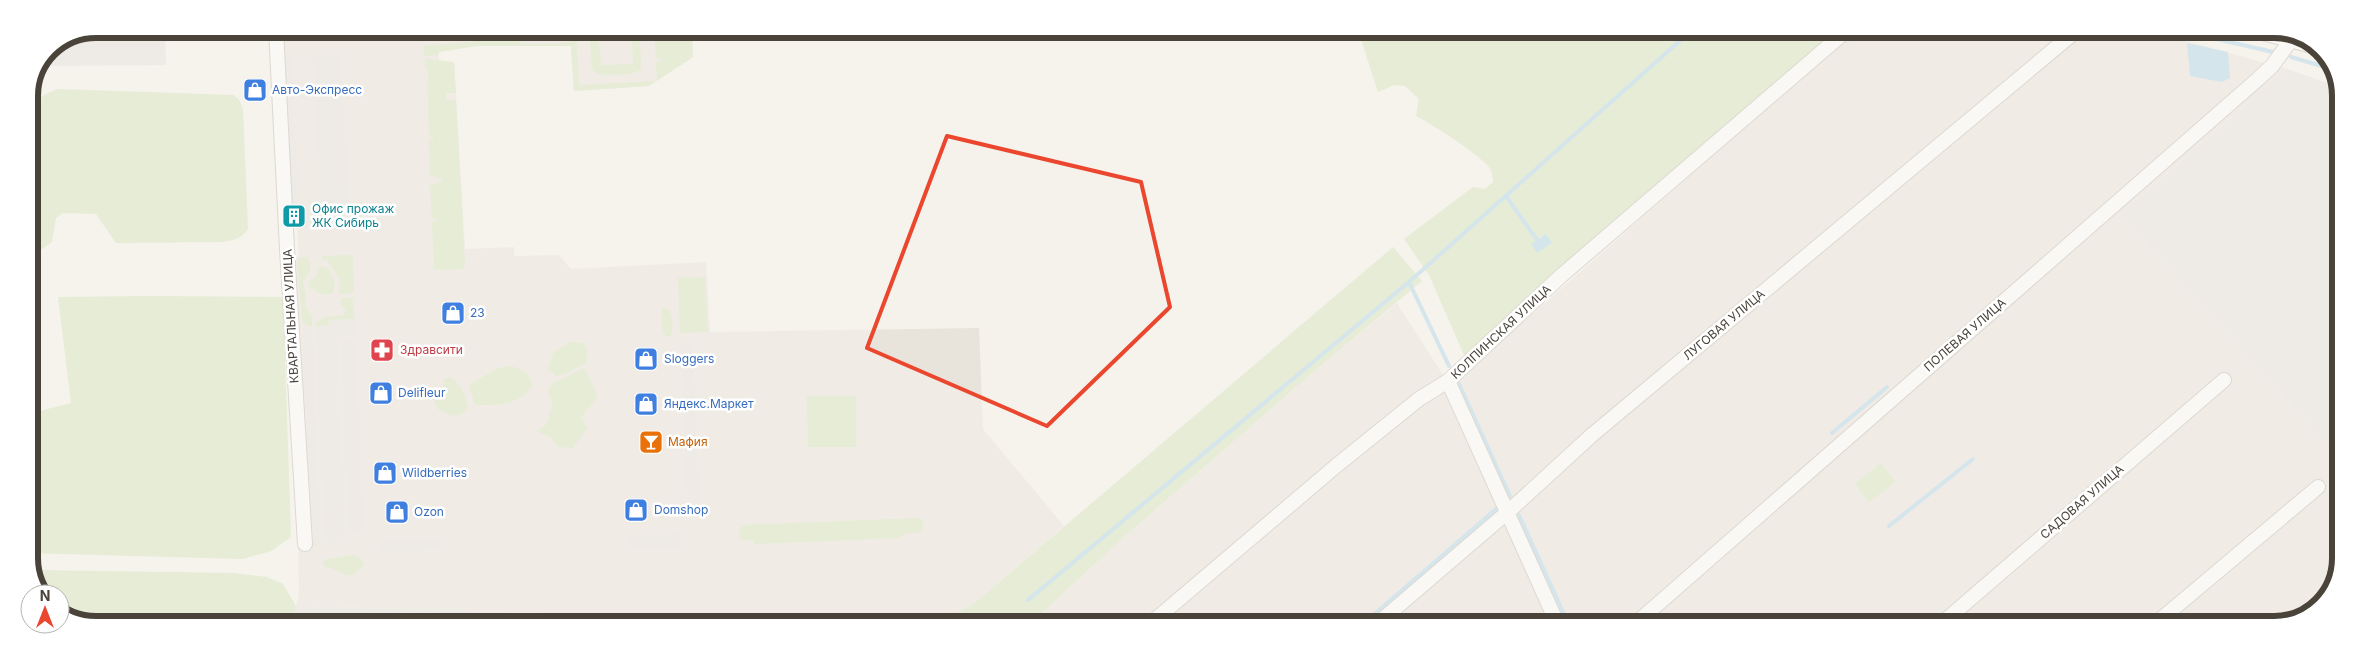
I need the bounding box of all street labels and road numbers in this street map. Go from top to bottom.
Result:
street label: КВАРТАЛЬНАЯ УЛИЦА [279,249,302,384]
street label: КОЛПИНСКАЯ УЛИЦА [1447,281,1554,382]
street label: ЛУГОВАЯ УЛИЦА [1680,286,1768,363]
street label: ПОЛЕВАЯ УЛИЦА [1921,295,2009,374]
street label: САДОВАЯ УЛИЦА [2037,461,2126,542]

